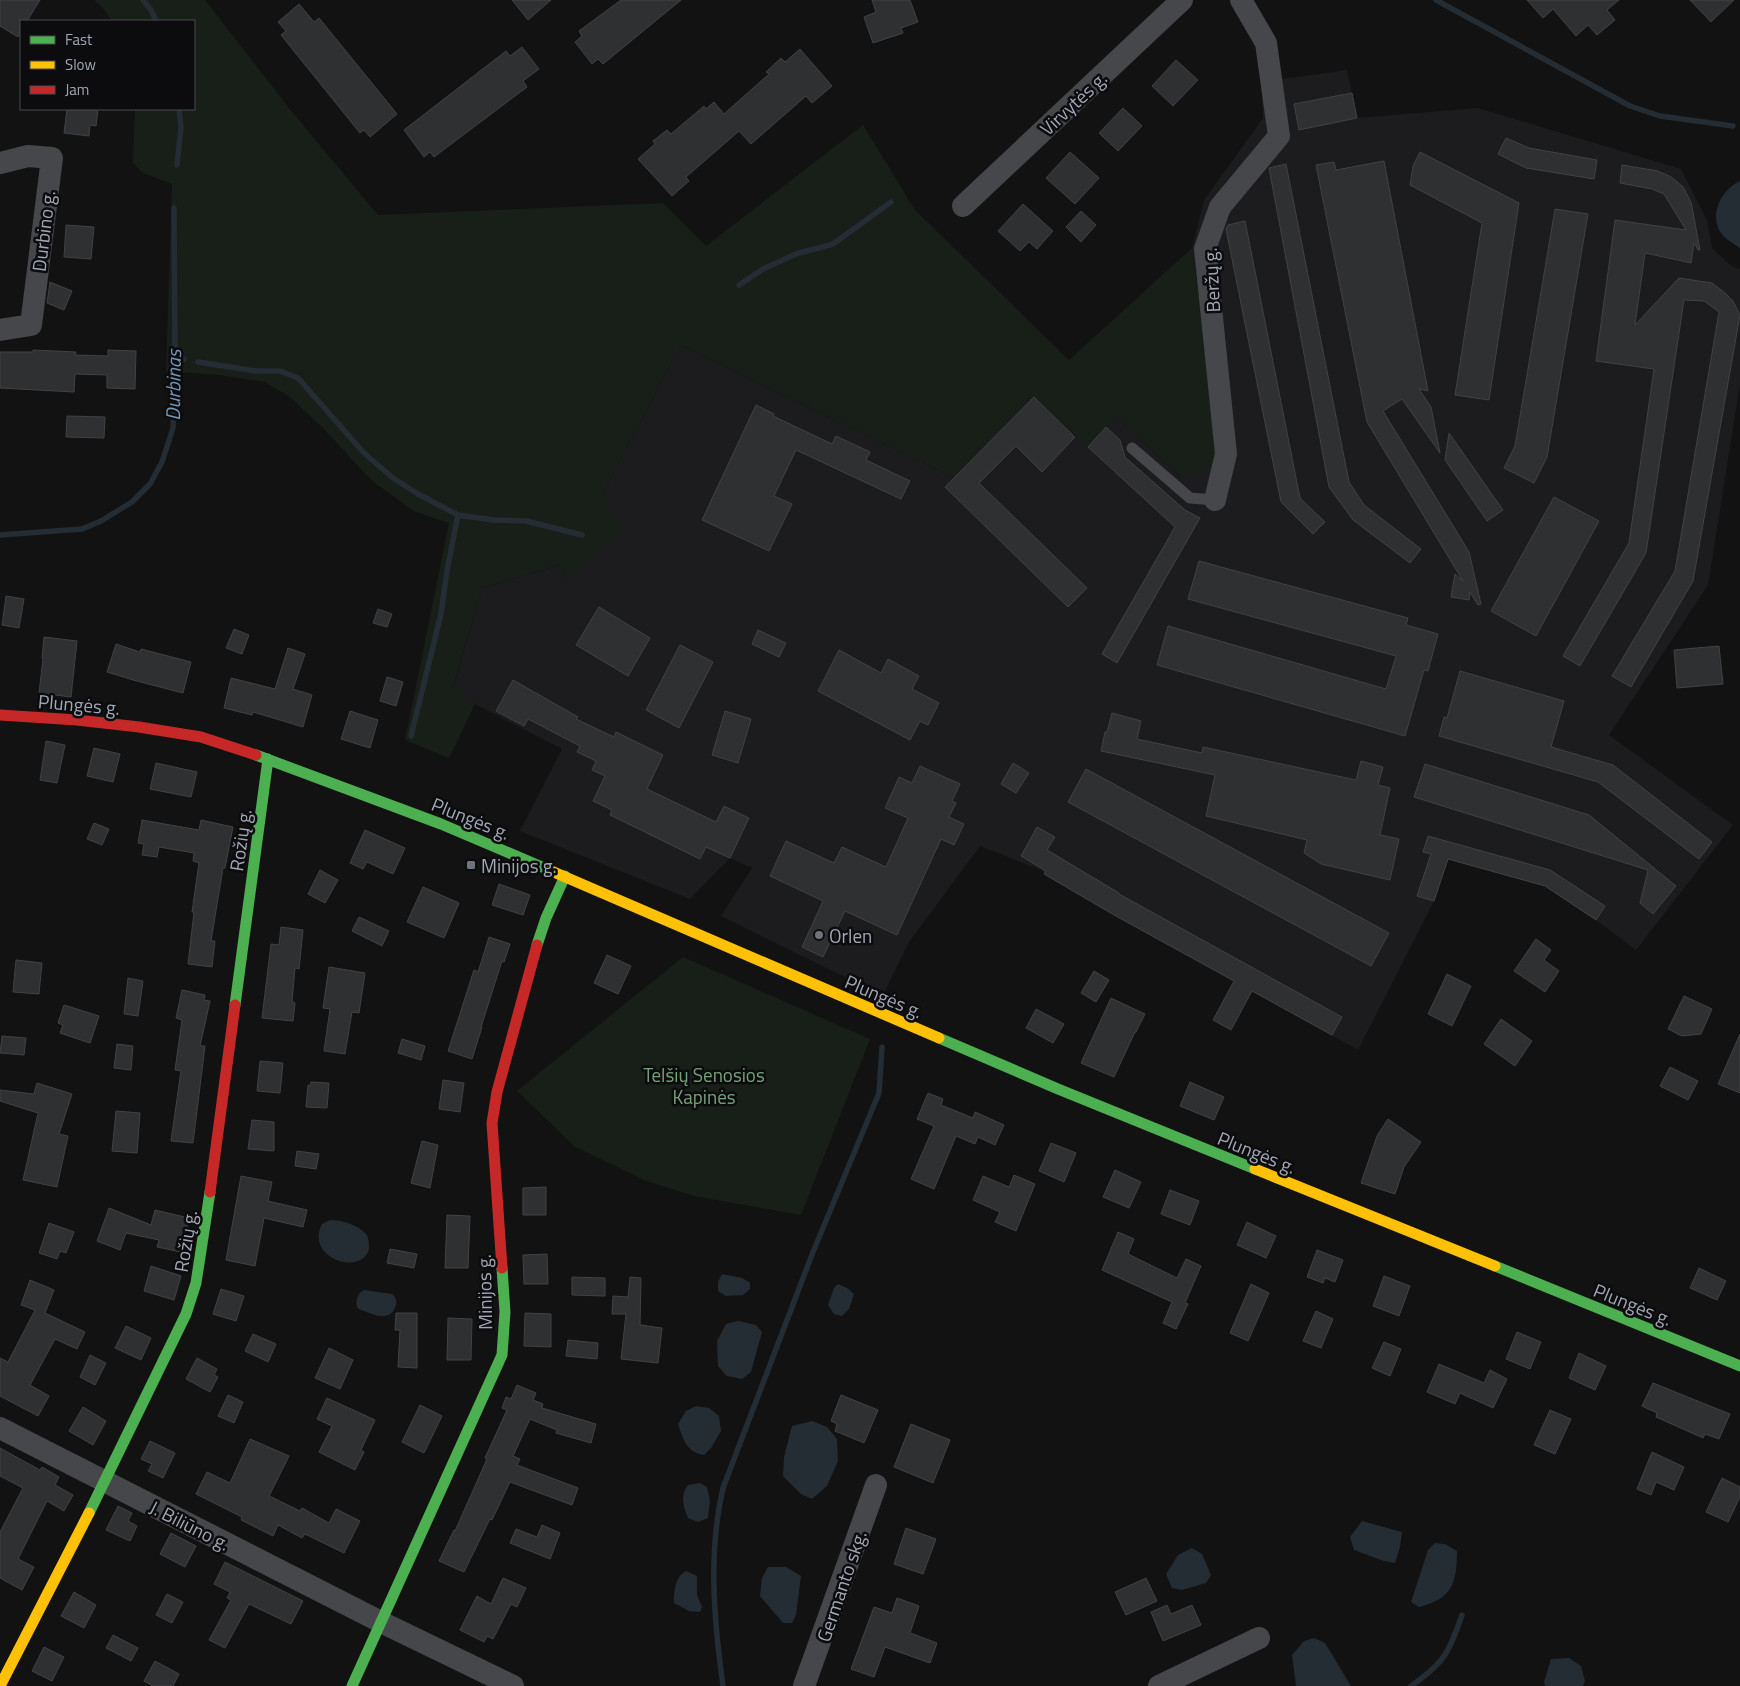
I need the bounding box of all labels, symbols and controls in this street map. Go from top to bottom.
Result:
legend [20,20,195,110]
text: Fast [65,28,93,51]
text: Slow [65,53,96,76]
street label: Virvytės g. [1033,64,1113,142]
text: Jam [65,78,89,101]
street label: Durbino g. [24,189,62,273]
street label: Beržų g. [1195,247,1227,313]
water label: Durbinas [157,348,189,421]
street label: Plungės g. [37,686,121,722]
street label: Plungės g. [427,789,515,847]
street label: Rožių g. [221,807,259,873]
place label: Minijos g. [481,851,557,880]
marker: Minijos g. [465,859,477,871]
place label: Orlen [829,921,872,950]
marker: Orlen [813,929,825,941]
street label: Plungės g. [841,967,927,1025]
park label: Telšių Senosios Kapinės [643,1060,765,1111]
street label: Plungės g. [1213,1123,1301,1181]
street label: Rožių g. [166,1208,204,1274]
street label: Minijos g. [469,1254,499,1330]
street label: Plungės g. [1589,1275,1677,1333]
street label: J. Biliūno g. [145,1492,235,1558]
street label: Germanto skg. [808,1526,874,1646]

